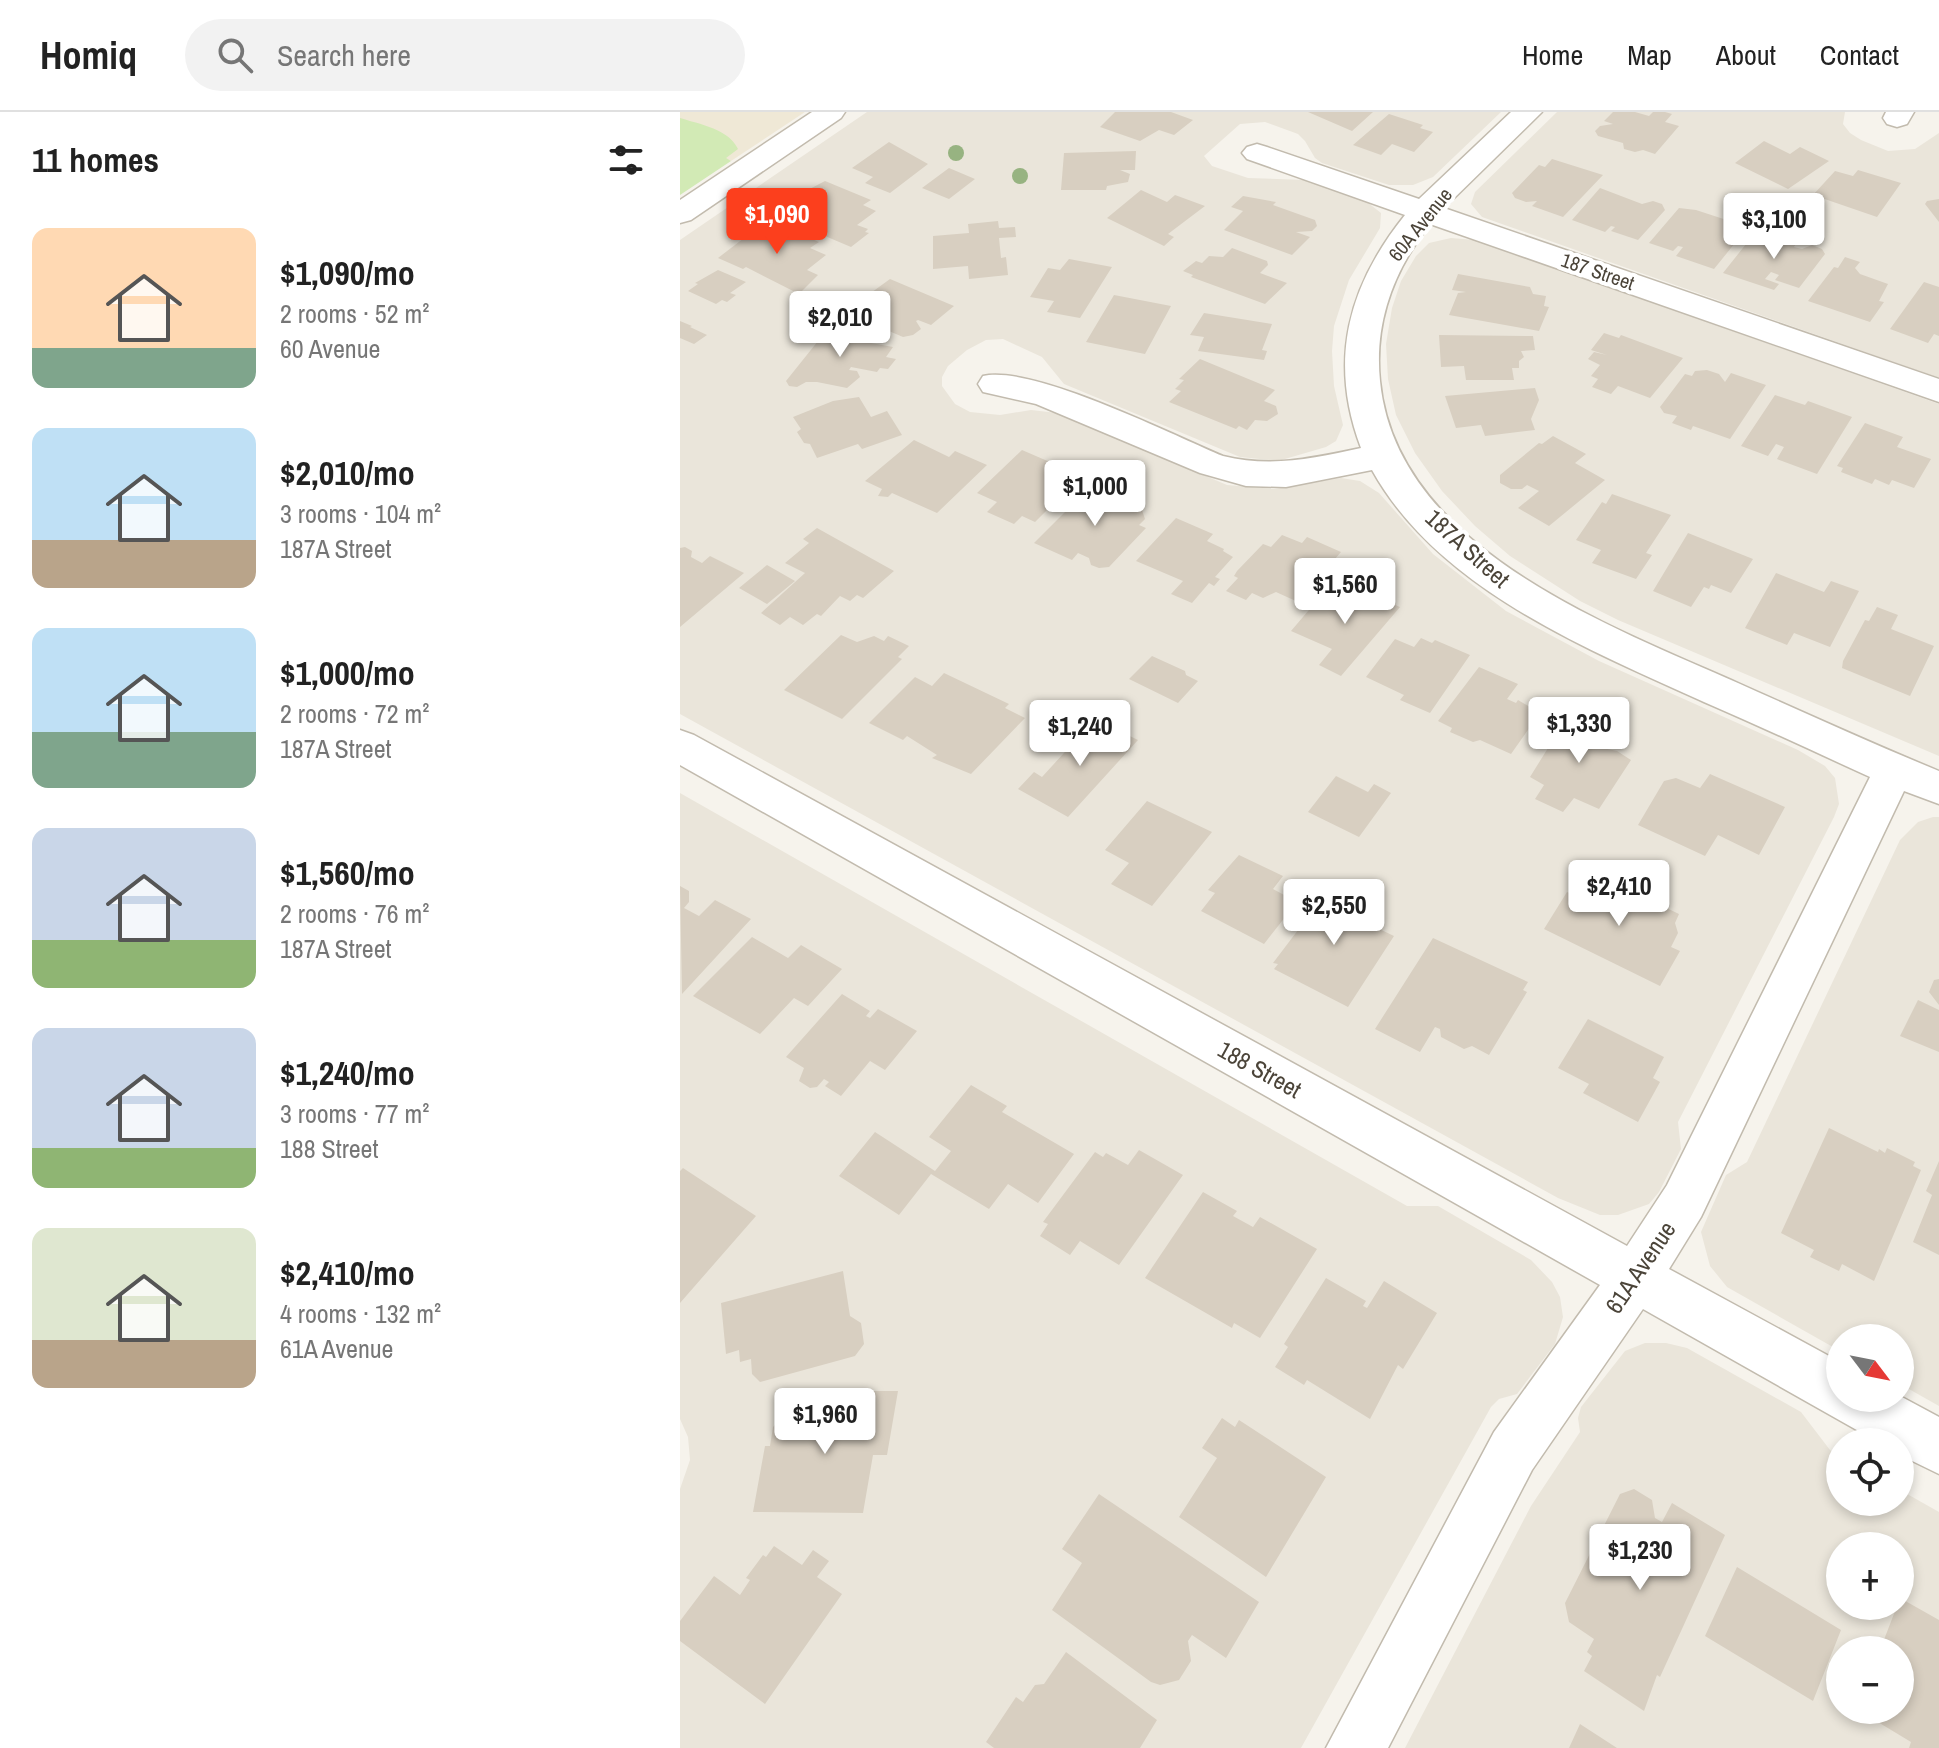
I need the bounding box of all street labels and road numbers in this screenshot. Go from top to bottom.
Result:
street label: 60A Avenue [1382,182,1458,266]
street label: 187 Street [1558,246,1639,296]
street label: 187A Street [1419,502,1517,595]
street label: 188 Street [1213,1033,1308,1105]
street label: 61A Avenue [1597,1215,1683,1319]

